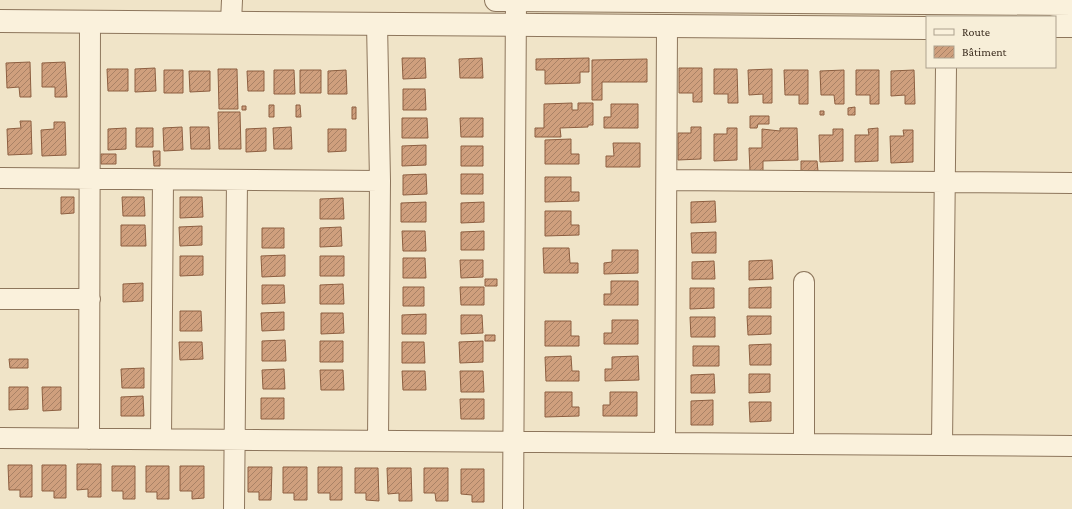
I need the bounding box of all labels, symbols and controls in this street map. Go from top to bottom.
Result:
legend [926,16,1056,68]
text: Route [962,25,990,39]
text: Bâtiment [962,45,1008,59]

